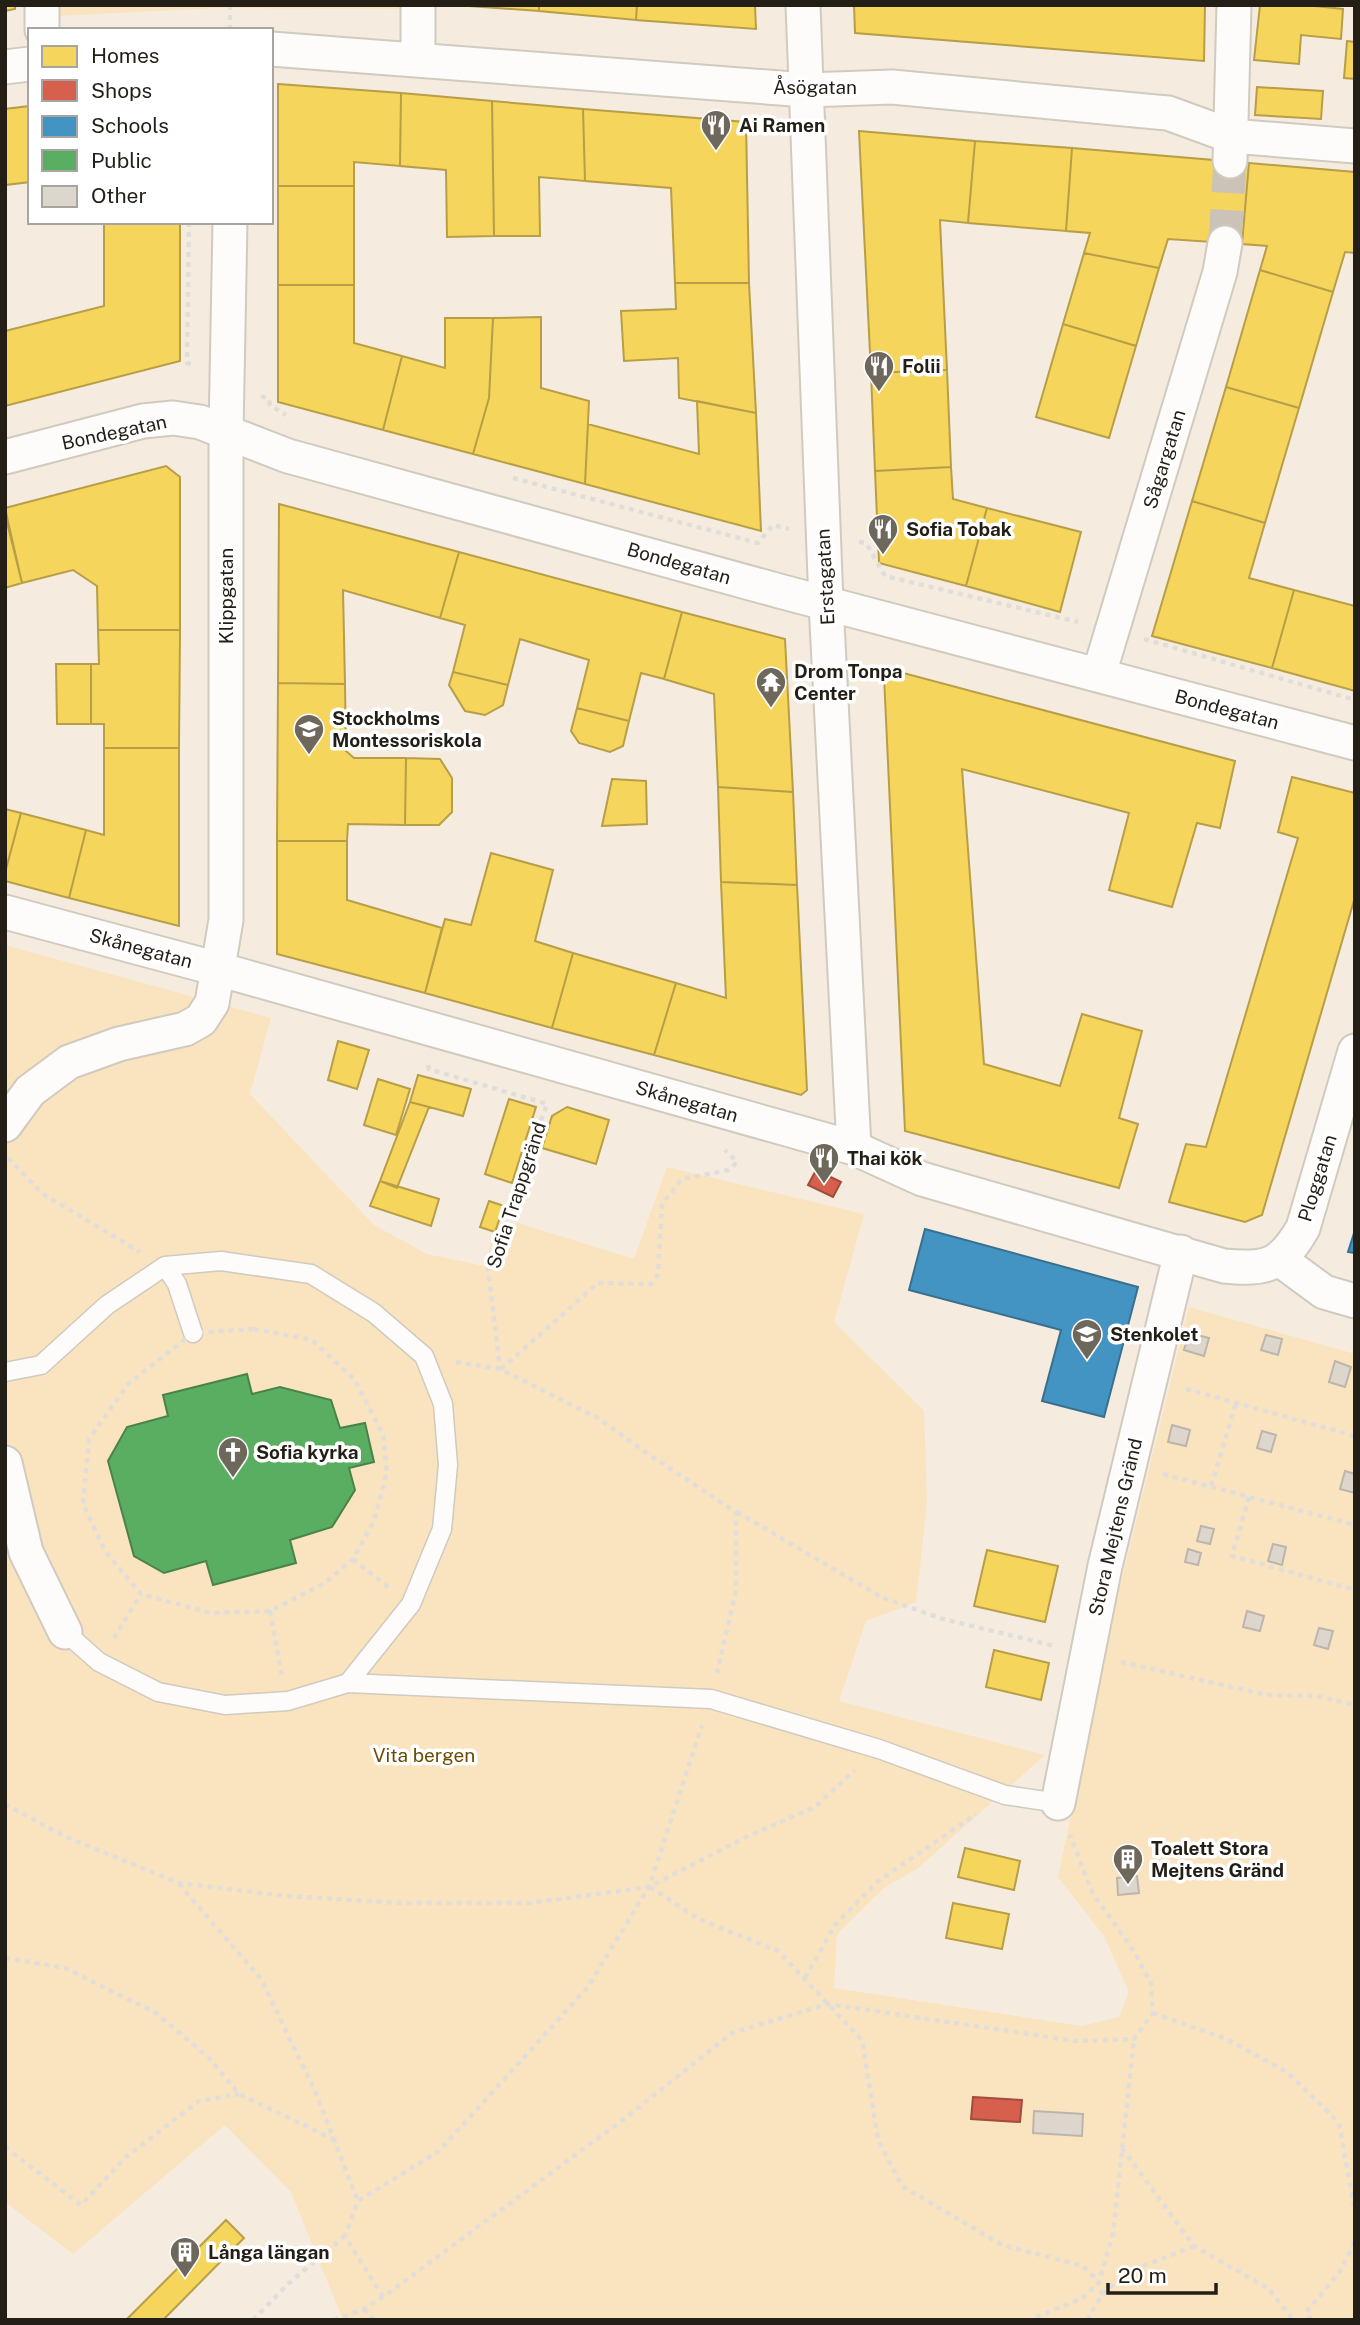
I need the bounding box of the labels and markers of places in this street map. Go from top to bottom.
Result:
restaurant icon: Ai Ramen [699,108,733,152]
place label: Ai Ramen [739,114,825,136]
restaurant icon: Folii [862,349,896,393]
place label: Folii [902,355,941,377]
restaurant icon: Sofia Tobak [866,512,900,556]
place label: Sofia Tobak [906,518,1012,540]
place label: Drom Tonpa Center [794,660,902,704]
temple icon: Drom Tonpa Center [754,665,788,709]
place label: Stockholms Montessoriskola [332,707,482,751]
school or university icon: Stockholms Montessoriskola [292,712,326,756]
restaurant icon: Thai kök [807,1141,841,1185]
place label: Thai kök [847,1147,922,1169]
school or university icon: Stenkolet [1070,1317,1104,1361]
place label: Stenkolet [1110,1323,1198,1345]
church icon: Sofia kyrka [216,1435,250,1479]
place label: Sofia kyrka [256,1441,359,1463]
place label: Toalett Stora Mejtens Gränd [1151,1837,1284,1881]
building icon: Toalett Stora Mejtens Gränd [1111,1842,1145,1886]
building icon: Långa längan [168,2235,202,2279]
place label: Långa längan [208,2241,329,2263]

